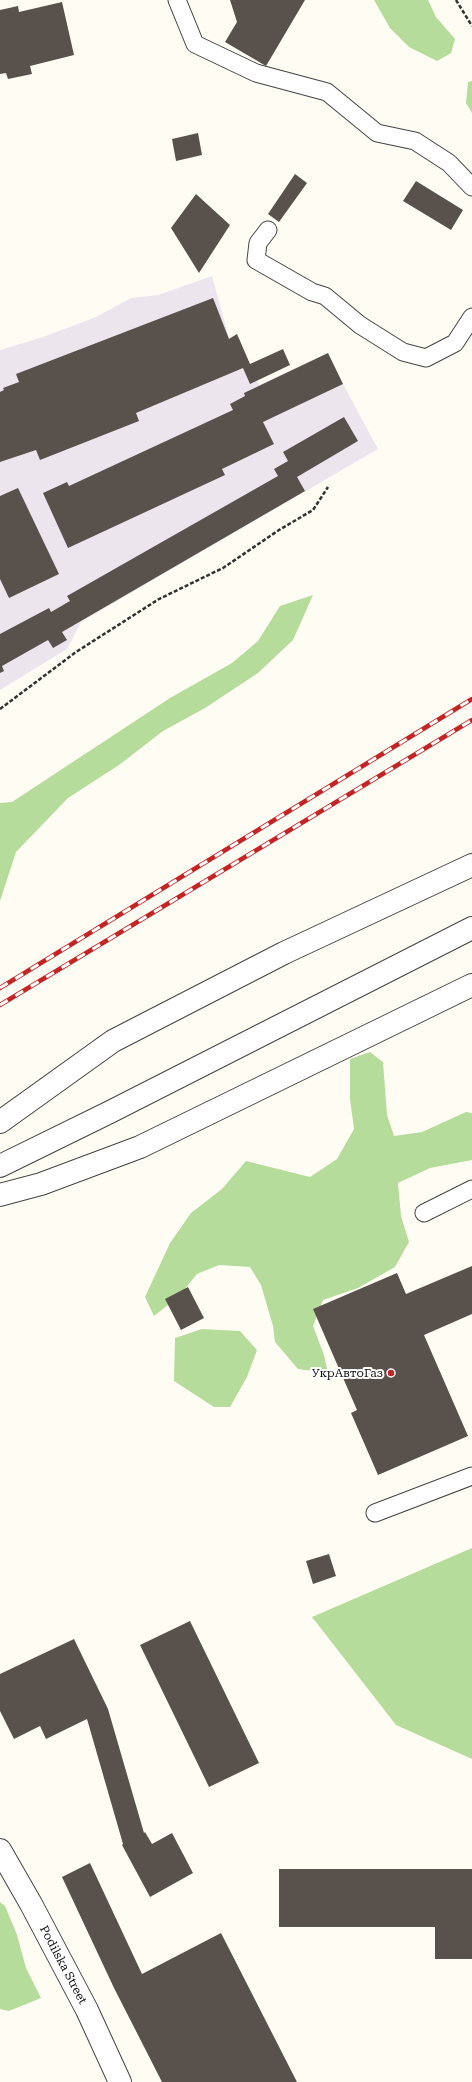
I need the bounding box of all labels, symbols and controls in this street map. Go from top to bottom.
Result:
place label: УкрАвтоГаз [312,1366,383,1380]
marker: УкрАвтоГаз [386,1368,396,1378]
street label: Podilska Street [36,1923,90,2007]

